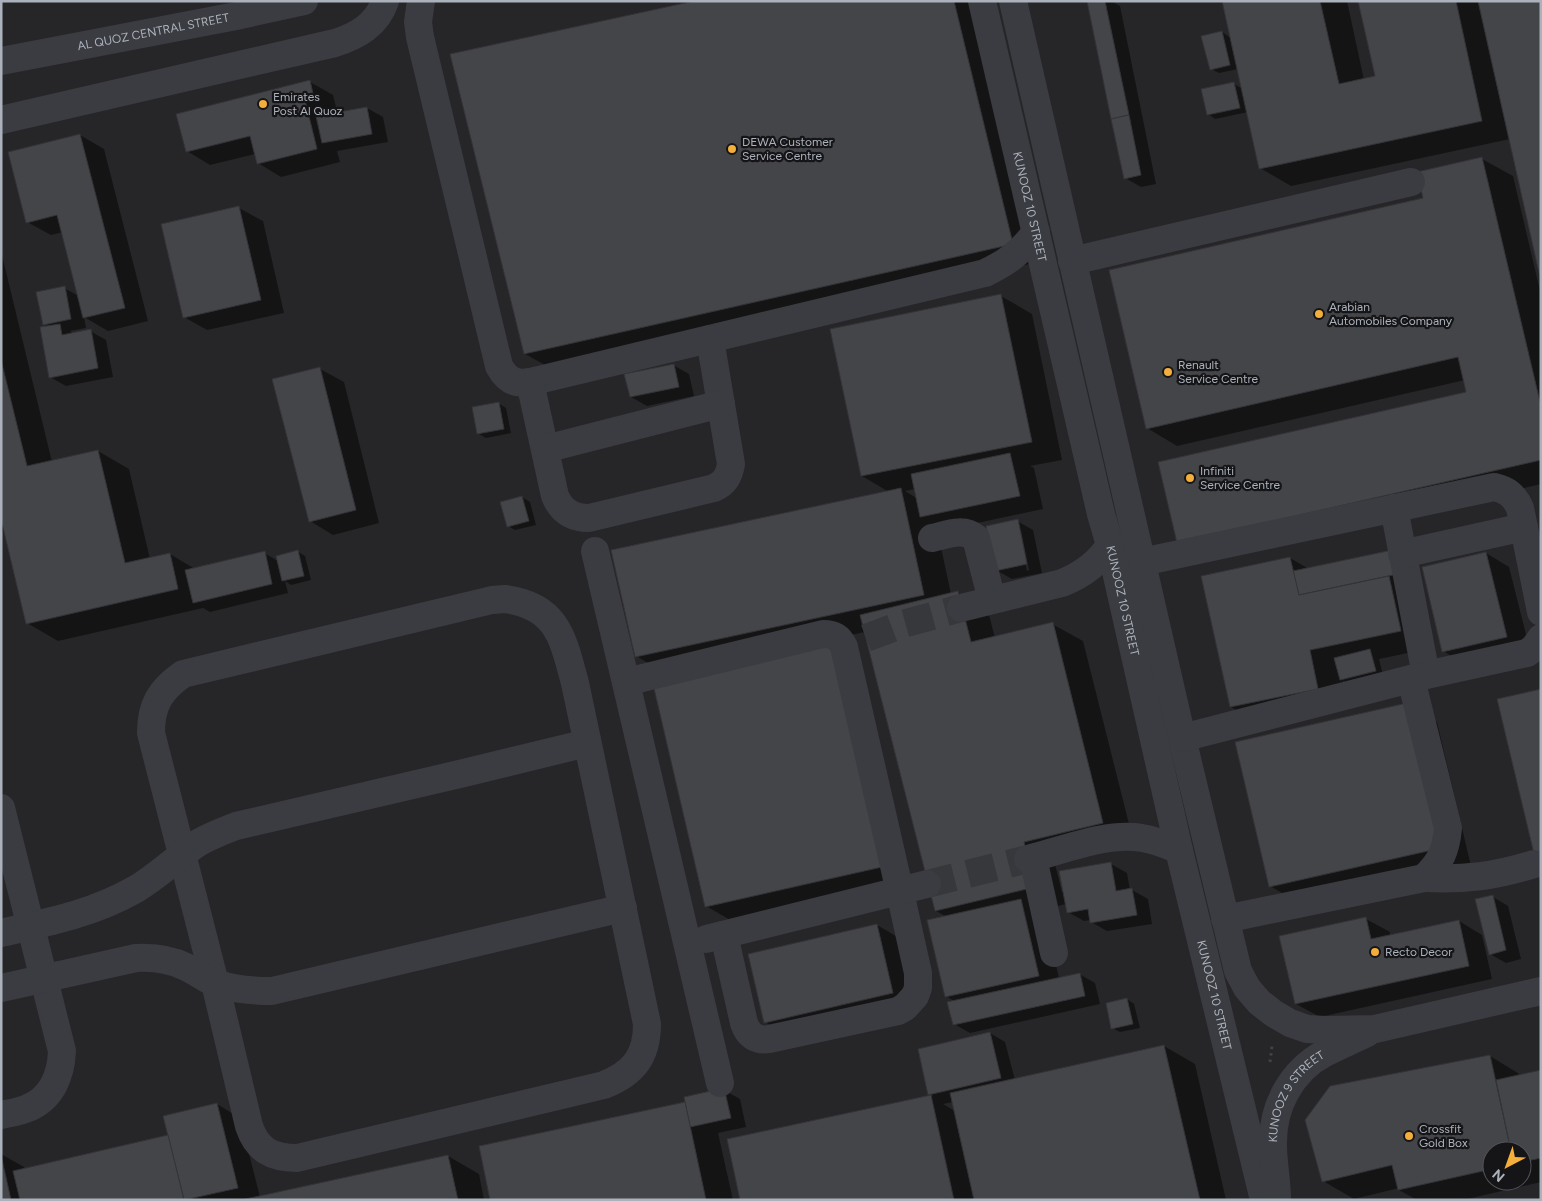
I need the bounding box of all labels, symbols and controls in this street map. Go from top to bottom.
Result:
street label: AL QUOZ CENTRAL STREET [76,10,231,53]
place label: Emirates Post Al Quoz [273,90,343,118]
marker: Emirates Post Al Quoz [257,98,269,110]
place label: DEWA Customer Service Centre [742,135,833,163]
marker: DEWA Customer Service Centre [726,143,738,155]
street label: KUNOOZ 10 STREET [1010,150,1049,263]
place label: Arabian Automobiles Company [1329,300,1453,328]
marker: Arabian Automobiles Company [1313,308,1325,320]
place label: Renault Service Centre [1178,358,1259,386]
marker: Renault Service Centre [1162,366,1174,378]
place label: Infiniti Service Centre [1200,464,1281,492]
marker: Infiniti Service Centre [1184,472,1196,484]
street label: KUNOOZ 10 STREET [1103,544,1142,657]
street label: KUNOOZ 10 STREET [1194,939,1234,1052]
place label: Recto Decor [1385,945,1452,959]
marker: Recto Decor [1369,946,1381,958]
street label: KUNOOZ 9 STREET [1266,1048,1327,1143]
place label: Crossfit Gold Box [1419,1122,1468,1150]
marker: Crossfit Gold Box [1403,1130,1415,1142]
north arrow [1482,1141,1532,1191]
text: N [1489,1165,1508,1185]

